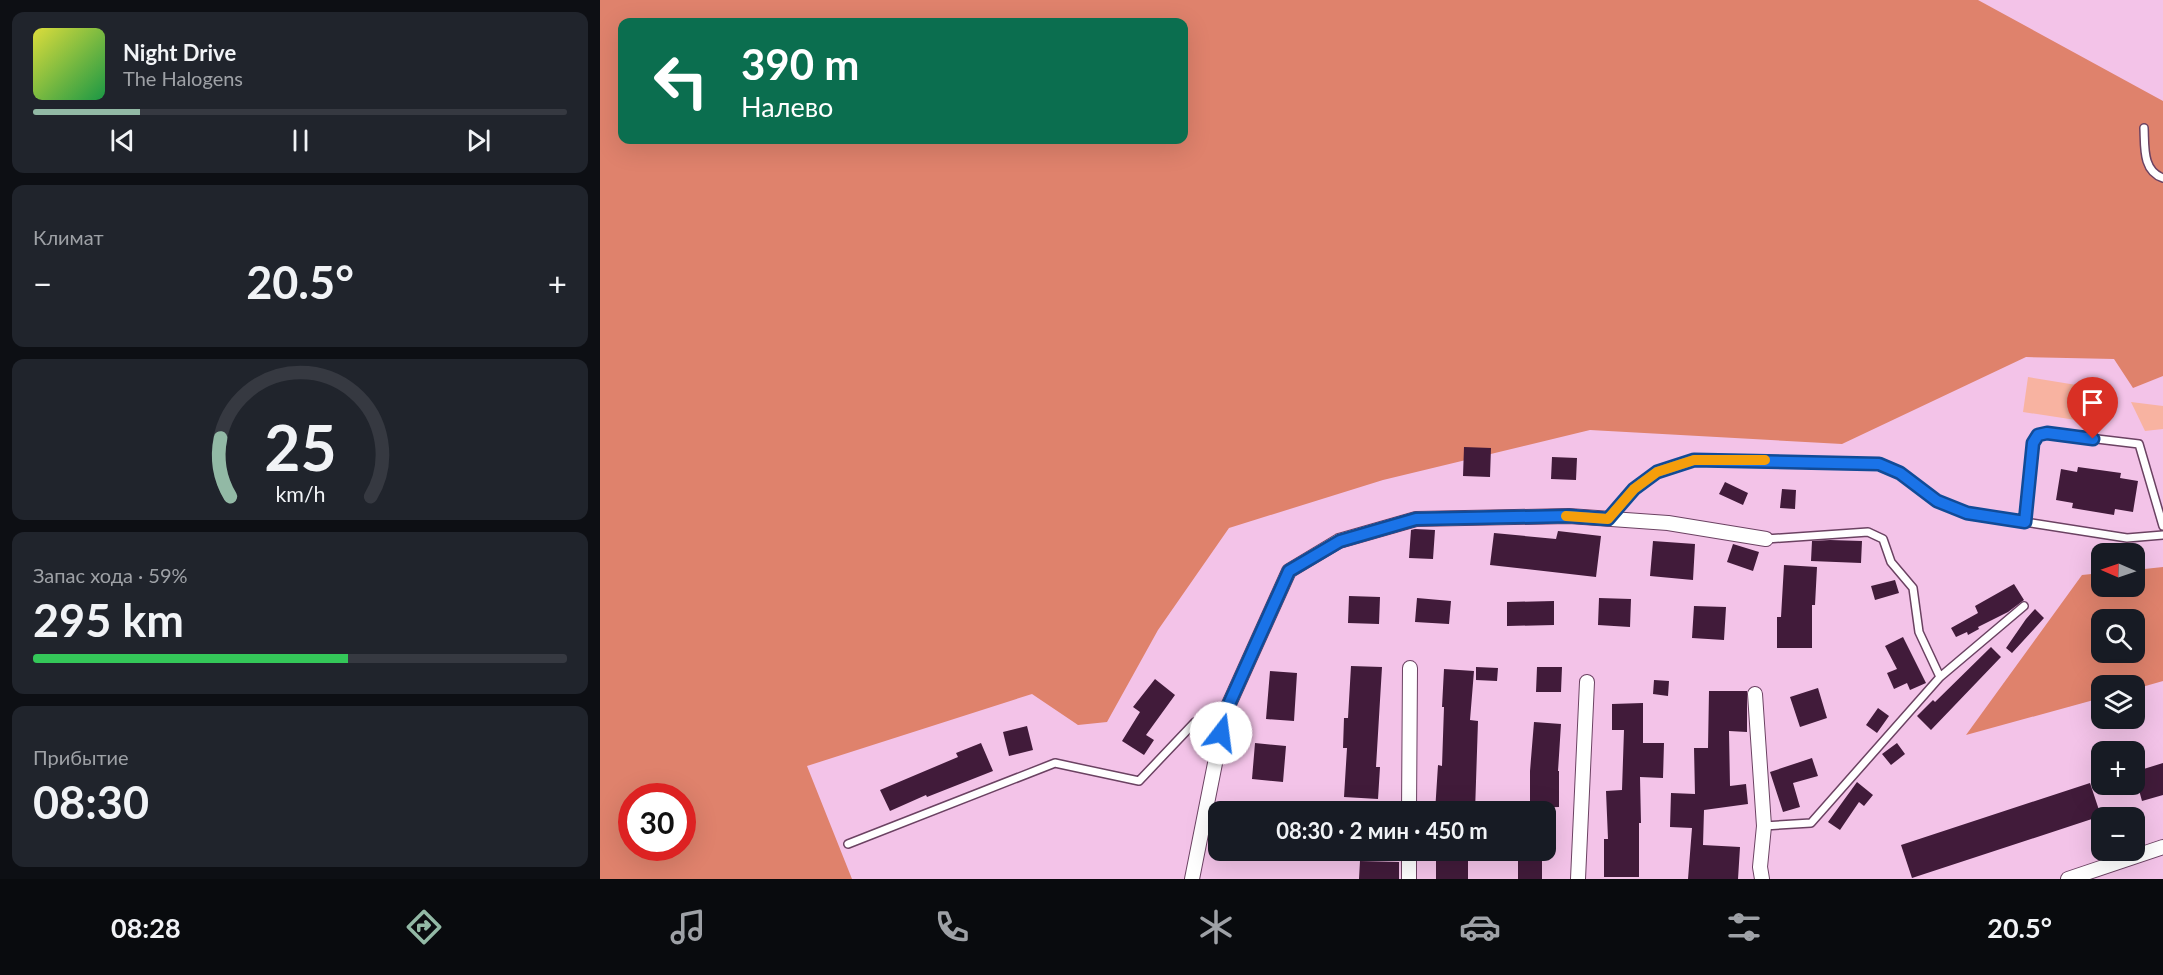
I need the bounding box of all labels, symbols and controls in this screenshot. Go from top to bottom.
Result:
text: Night Drive [123,39,236,66]
text: 390 m [741,39,859,89]
icon: left [642,42,720,120]
text: The Halogens [123,66,243,90]
text: Налево [741,90,833,123]
icon: previous [106,124,139,157]
icon: pause [284,124,317,157]
icon: next [462,124,495,157]
text: Климат [33,225,104,249]
text: 20.5° [246,255,354,309]
text: − [33,263,52,303]
text: + [548,263,567,303]
pin [2067,377,2118,439]
icon: arrive [2076,386,2109,419]
text: 25 [264,409,336,484]
text: km/h [275,481,325,507]
north arrow [2091,543,2145,597]
map controls [2091,543,2145,861]
text: Запас хода · 59% [33,563,188,587]
text: 295 km [33,593,184,647]
button: search [2091,609,2145,663]
button: layers [2091,675,2145,729]
position arrow [1189,701,1253,765]
button: + [2091,741,2145,795]
text: Прибытие [33,745,129,769]
text: 08:30 [33,775,149,829]
speed limit sign: 30 [618,783,696,861]
button: − [2091,807,2145,861]
text: 08:30 · 2 мин · 450 m [1276,817,1488,844]
icon: directions [403,906,445,948]
icon: music [667,906,709,948]
icon: phone [931,906,973,948]
icon: climate [1195,906,1237,948]
icon: car [1459,906,1501,948]
icon: filters [1723,906,1765,948]
text: 08:28 [111,911,181,944]
text: 20.5° [1987,911,2052,944]

